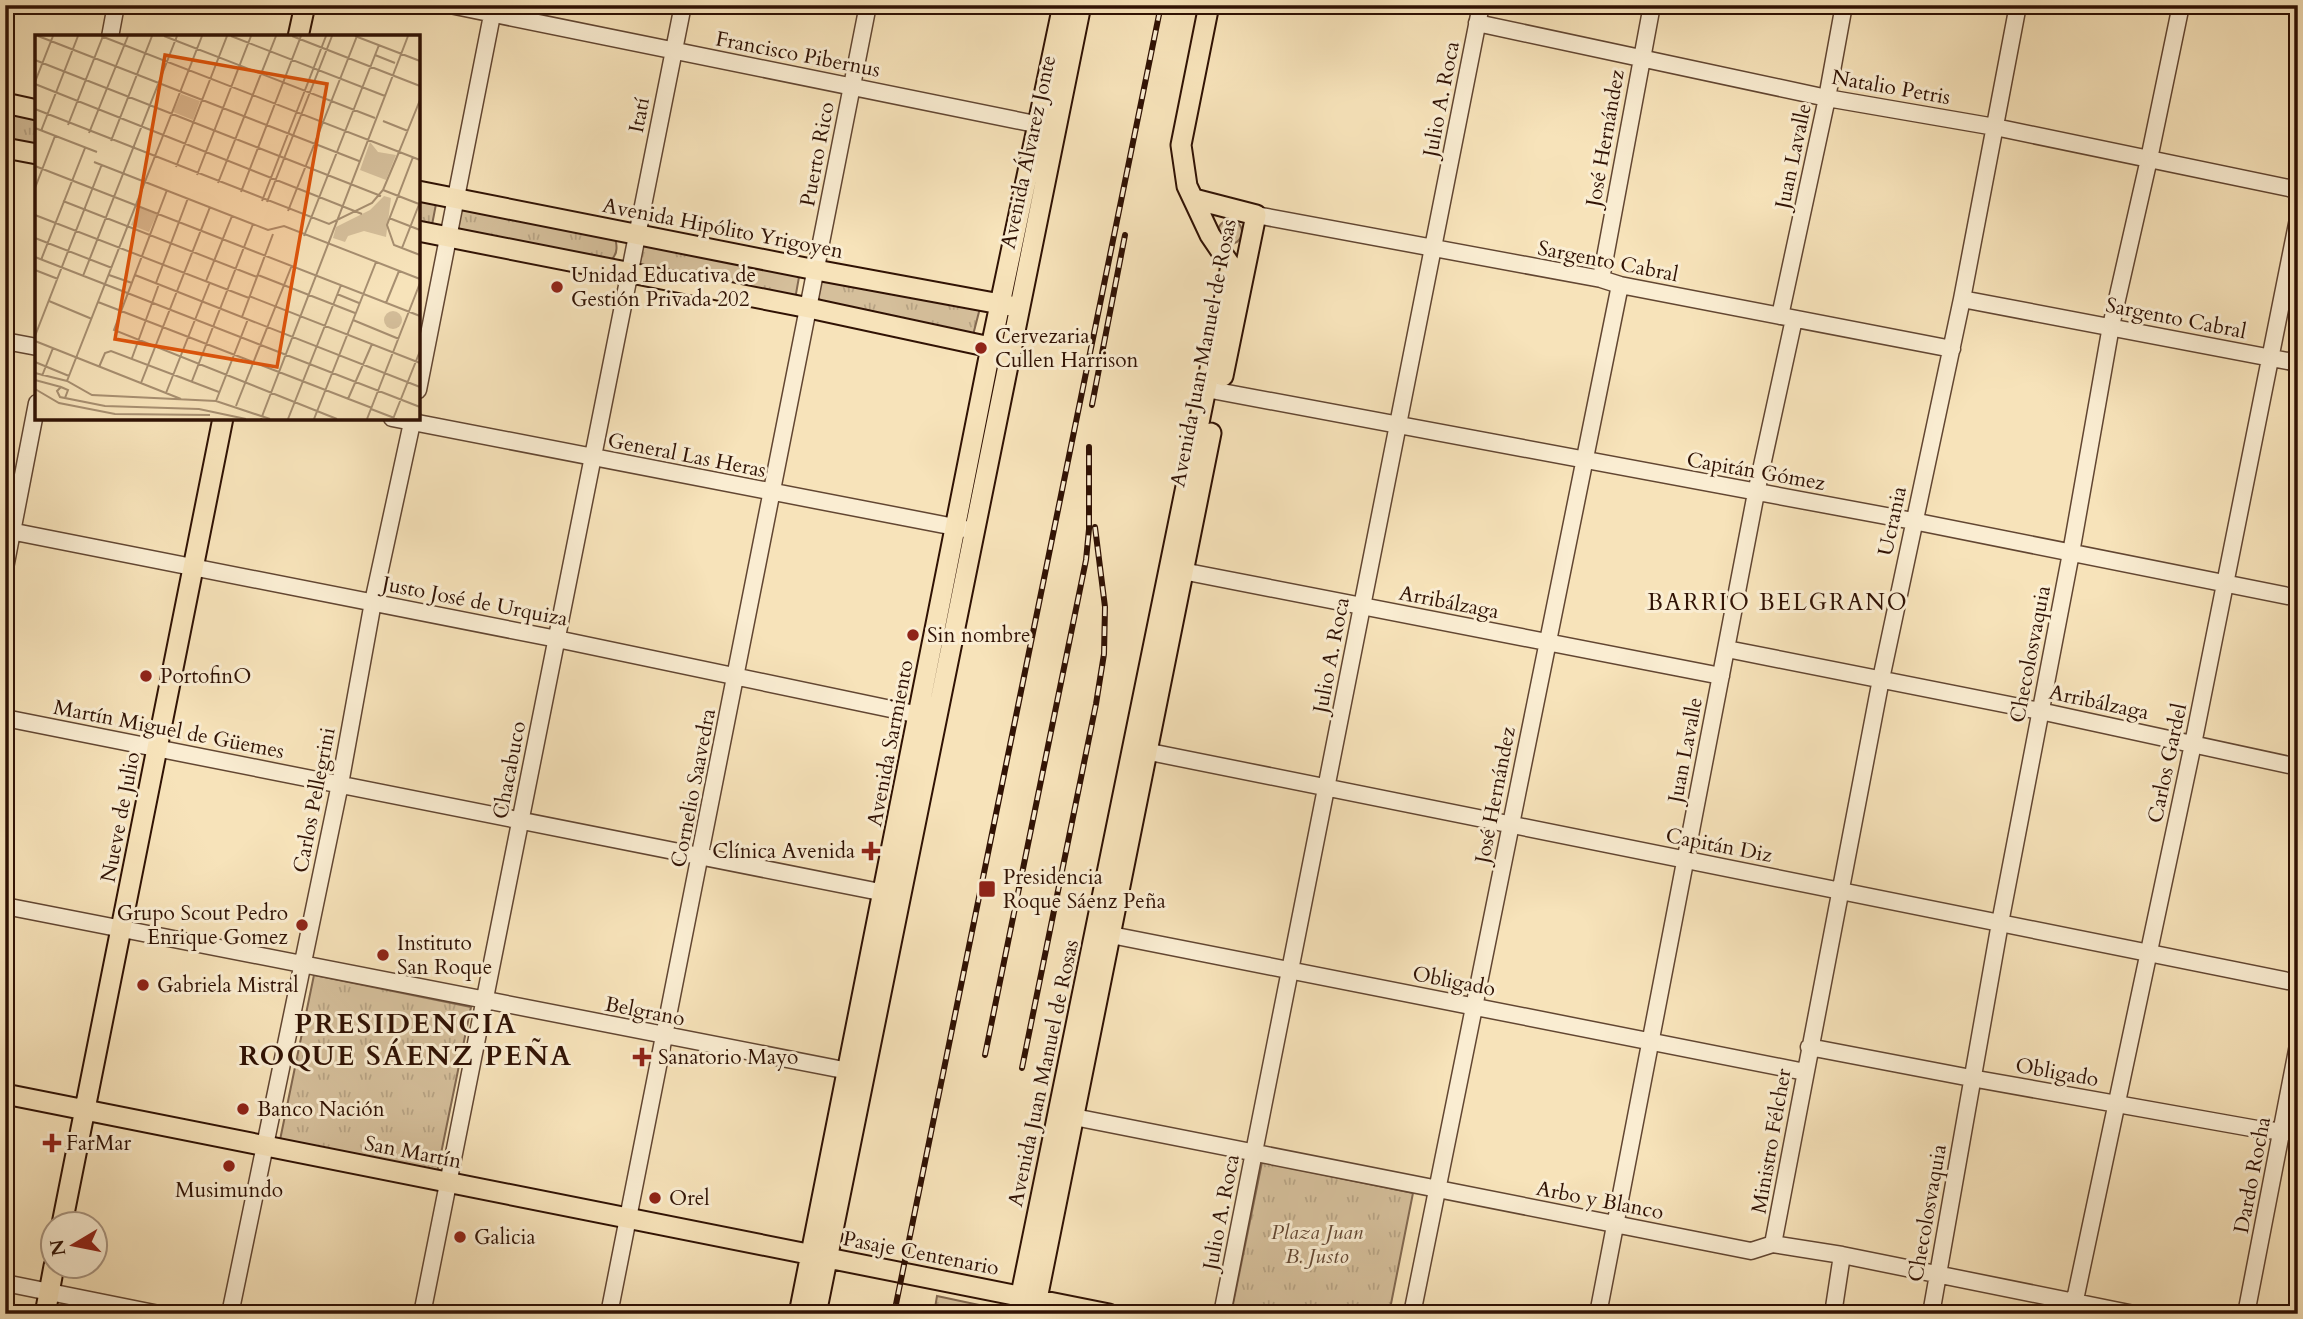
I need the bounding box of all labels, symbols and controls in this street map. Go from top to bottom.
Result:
street label: Francisco Pibernus [713,24,883,85]
inset map [35,35,420,420]
street label: Julio A. Roca [1415,39,1467,162]
street label: Avenida Álvarez Jonte [994,52,1063,252]
street label: Natalio Petris [1829,63,1953,112]
street label: José Hernández [1579,67,1632,212]
street label: Itatí [622,95,657,135]
street label: Puerto Rico [793,99,842,209]
street label: Juan Lavalle [1768,101,1819,214]
street label: Avenida Hipólito Yrigoyen [600,191,846,266]
street label: Avenida Juan Manuel de Rosas [1163,217,1244,490]
street label: Sargento Cabral [1535,234,1681,289]
place label: Unidad Educativa de Gestión Privada 202 [571,261,756,314]
marker: Unidad Educativa de Gestión Privada 202 [549,279,565,295]
street label: Sargento Cabral [2103,291,2249,346]
place label: Cervezaria Cullen Harrison [995,322,1139,375]
marker: Cervezaria Cullen Harrison [973,340,989,356]
street label: General Las Heras [605,426,769,485]
street label: Capitán Gómez [1684,445,1828,498]
street label: Ucrania [1871,484,1914,559]
street label: Justo José de Urquiza [377,569,570,634]
street label: Arribálzaga [1396,579,1501,626]
street label: Checolosvaquia [2003,583,2058,725]
district label: BARRIO BELGRANO [1647,587,1909,618]
street label: Julio A. Roca [1305,595,1357,718]
place label: Sin nombre [927,621,1031,650]
marker: Sin nombre [905,627,921,643]
street label: Avenida Sarmiento [860,657,921,829]
place label: PortofinO [160,662,251,691]
marker: PortofinO [138,668,154,684]
street label: Arribálzaga [2046,678,2151,727]
street label: Martín Miguel de Güemes [51,693,287,766]
street label: Juan Lavalle [1660,695,1710,808]
street label: Carlos Gardel [2141,701,2194,826]
street label: Cornelio Saavedra [664,706,723,870]
street label: Chacabuco [486,719,533,821]
street label: José Hernández [1467,724,1523,869]
street label: Carlos Pellegrini [286,725,343,875]
street label: Nueve de Julio [94,749,147,885]
street label: Capitán Diz [1663,821,1775,870]
place label: Clínica Avenida [712,837,855,866]
marker: Clínica Avenida [861,841,881,861]
place label: Presidencia Roque Sáenz Peña [1003,863,1166,916]
marker: Presidencia Roque Sáenz Peña [977,879,997,899]
place label: Grupo Scout Pedro Enrique Gomez [117,899,289,952]
marker: Grupo Scout Pedro Enrique Gomez [294,917,310,933]
place label: Instituto San Roque [397,929,492,982]
street label: Avenida Juan Manuel de Rosas [1001,937,1086,1209]
marker: Instituto San Roque [375,947,391,963]
street label: Obligado [1410,959,1498,1004]
place label: Gabriela Mistral [157,971,299,1000]
marker: Gabriela Mistral [135,977,151,993]
street label: Belgrano [602,990,687,1033]
district label: PRESIDENCIA ROQUE SÁENZ PEÑA [239,1005,573,1075]
place label: Sanatorio Mayo [658,1043,798,1072]
marker: Sanatorio Mayo [632,1047,652,1067]
street label: Obligado [2013,1051,2101,1094]
street label: Ministro Félcher [1744,1066,1799,1216]
place label: Banco Nación [257,1095,385,1124]
marker: Banco Nación [235,1101,251,1117]
street label: Dardo Rocha [2227,1114,2278,1236]
place label: FarMar [66,1129,132,1158]
street label: San Martín [362,1129,464,1176]
marker: FarMar [44,1135,60,1151]
street label: Checolosvaquia [1901,1142,1954,1284]
street label: Julio A. Roca [1195,1152,1247,1275]
marker: Musimundo [221,1158,237,1174]
street label: Arbo y Blanco [1534,1174,1666,1227]
place label: Musimundo [175,1176,283,1205]
place label: Orel [669,1184,710,1213]
marker: Orel [647,1190,663,1206]
north arrow [38,1210,108,1280]
park label: Plaza Juan B. Justo [1271,1218,1364,1271]
place label: Galicia [474,1223,536,1252]
street label: Pasaje Centenario [840,1224,1001,1283]
marker: Galicia [452,1229,468,1245]
text: N [44,1237,72,1258]

